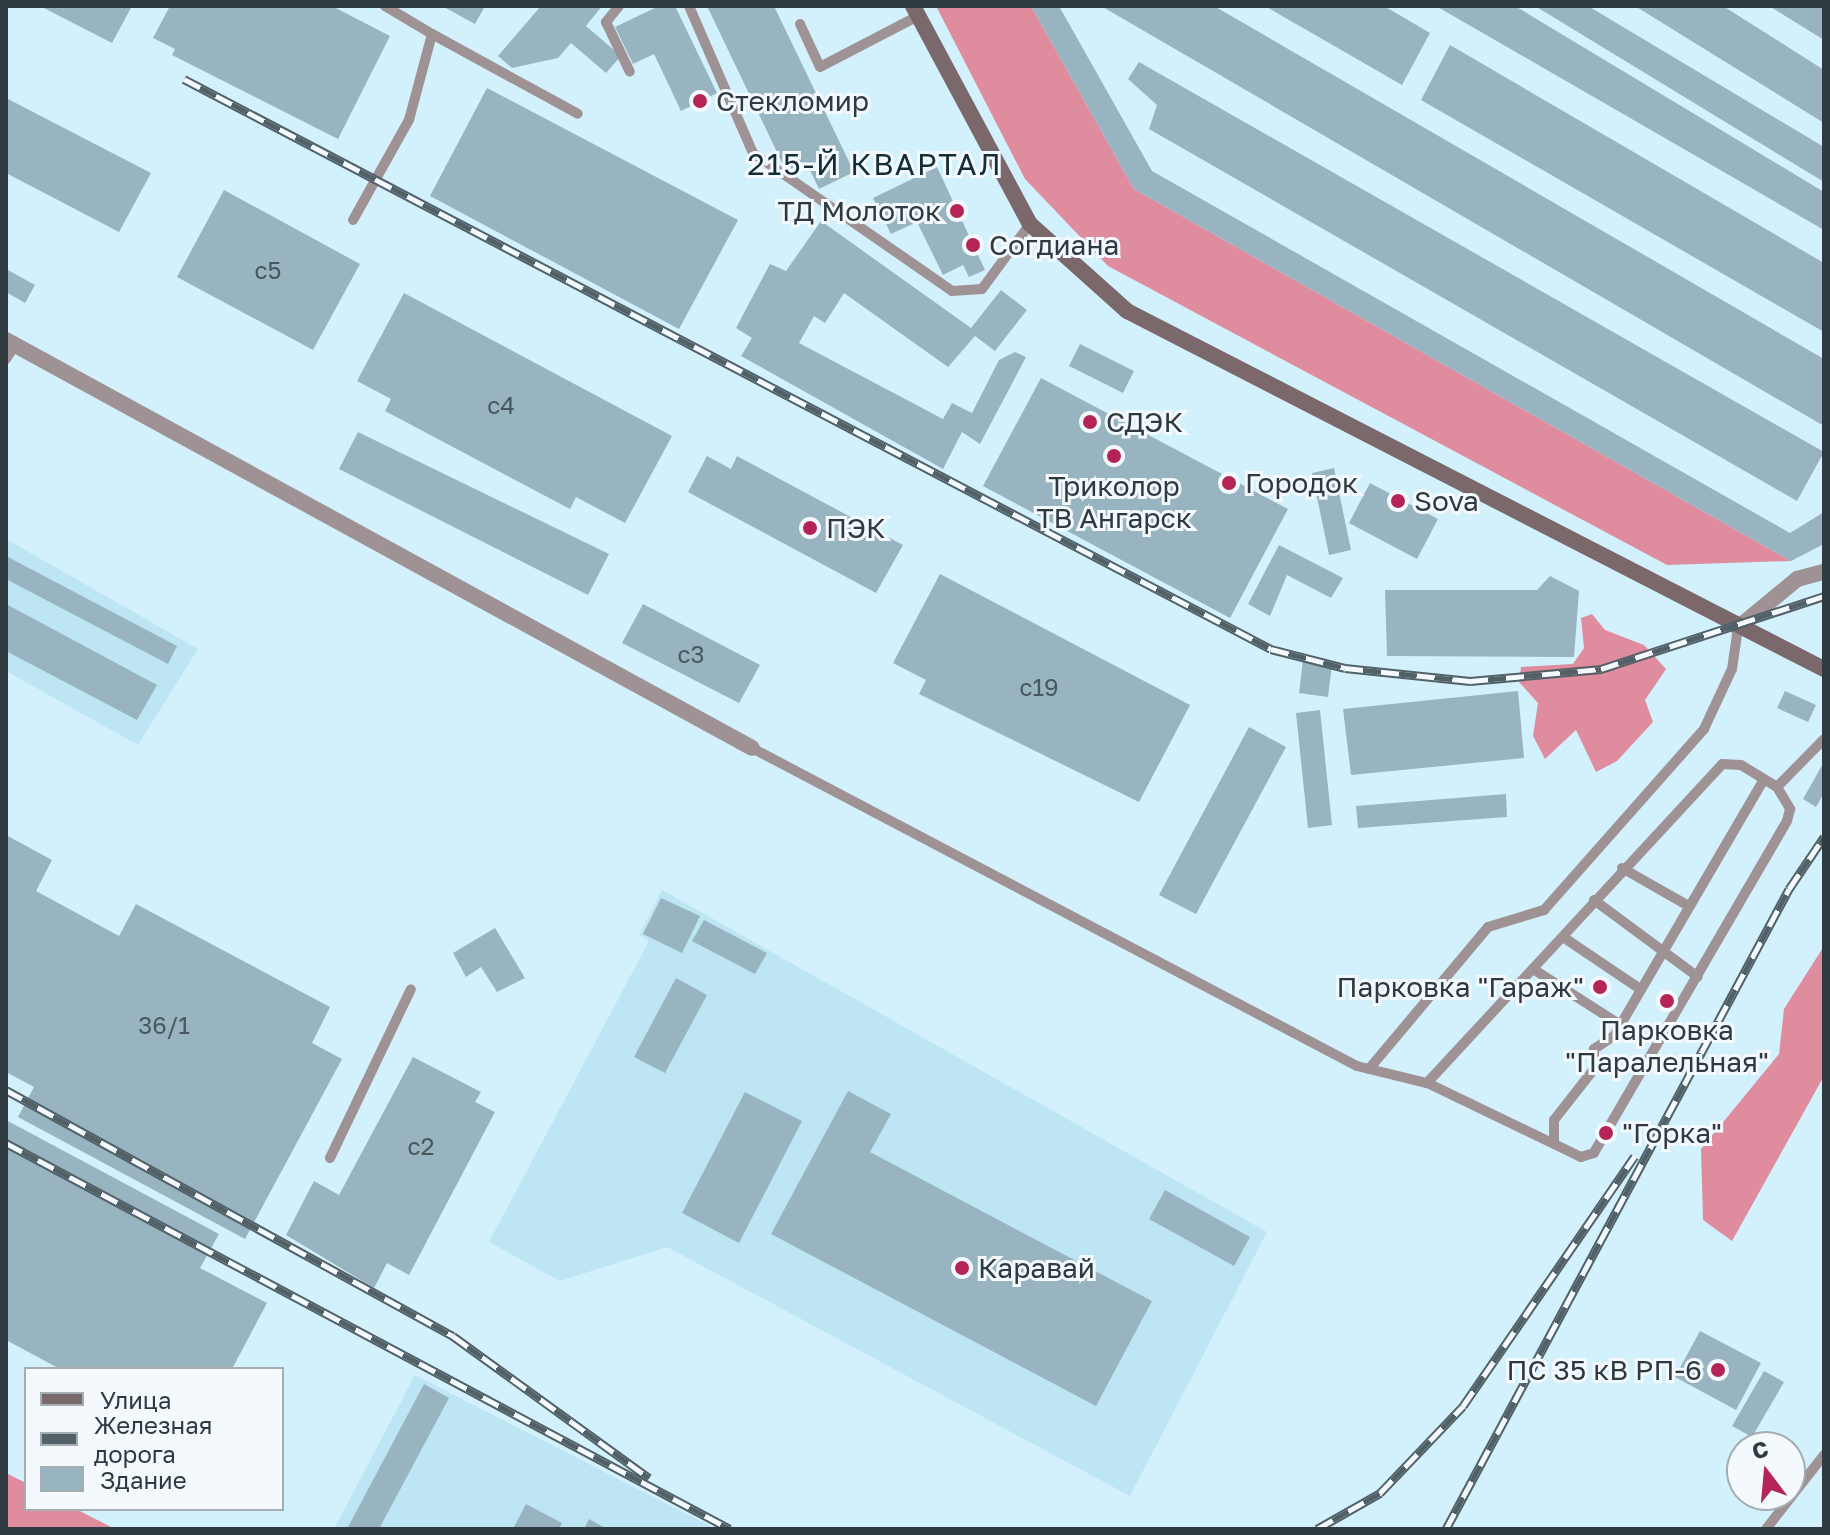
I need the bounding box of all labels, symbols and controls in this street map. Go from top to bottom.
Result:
place label: Стекломир [716,84,869,118]
marker: Стекломир [691,92,709,110]
district label: 215-Й КВАРТАЛ [747,146,1003,182]
place label: ТД Молоток [777,194,941,228]
marker: ТД Молоток [948,202,966,220]
place label: Согдиана [989,228,1119,262]
marker: Согдиана [964,236,982,254]
house number: с5 [255,256,281,284]
house number: с4 [487,391,515,419]
place label: СДЭК [1106,405,1183,439]
marker: СДЭК [1081,413,1099,431]
marker: Триколор ТВ Ангарск [1105,447,1123,465]
place label: Городок [1245,466,1358,500]
place label: Триколор ТВ Ангарск [1036,469,1192,535]
marker: Городок [1220,474,1238,492]
place label: Sova [1414,484,1479,518]
marker: Sova [1389,492,1407,510]
place label: ПЭК [826,511,886,545]
marker: ПЭК [801,519,819,537]
house number: с3 [677,640,705,668]
house number: с19 [1019,673,1059,701]
place label: Парковка "Гараж" [1337,970,1584,1004]
marker: Парковка "Гараж" [1591,978,1609,996]
marker: Парковка "Паралельная" [1658,992,1676,1010]
house number: 36/1 [138,1011,190,1039]
place label: Парковка "Паралельная" [1565,1013,1769,1079]
place label: "Горка" [1622,1116,1722,1150]
marker: "Горка" [1597,1124,1615,1142]
house number: с2 [408,1132,434,1160]
place label: Каравай [978,1251,1095,1285]
marker: Каравай [953,1259,971,1277]
place label: ПС 35 кВ РП-6 [1507,1353,1702,1387]
marker: ПС 35 кВ РП-6 [1709,1361,1727,1379]
legend [24,1367,284,1511]
text: Улица [100,1385,172,1414]
text: Железная дорога [94,1410,212,1468]
north arrow [1726,1431,1806,1511]
text: С [1749,1434,1771,1465]
text: Здание [100,1465,187,1494]

